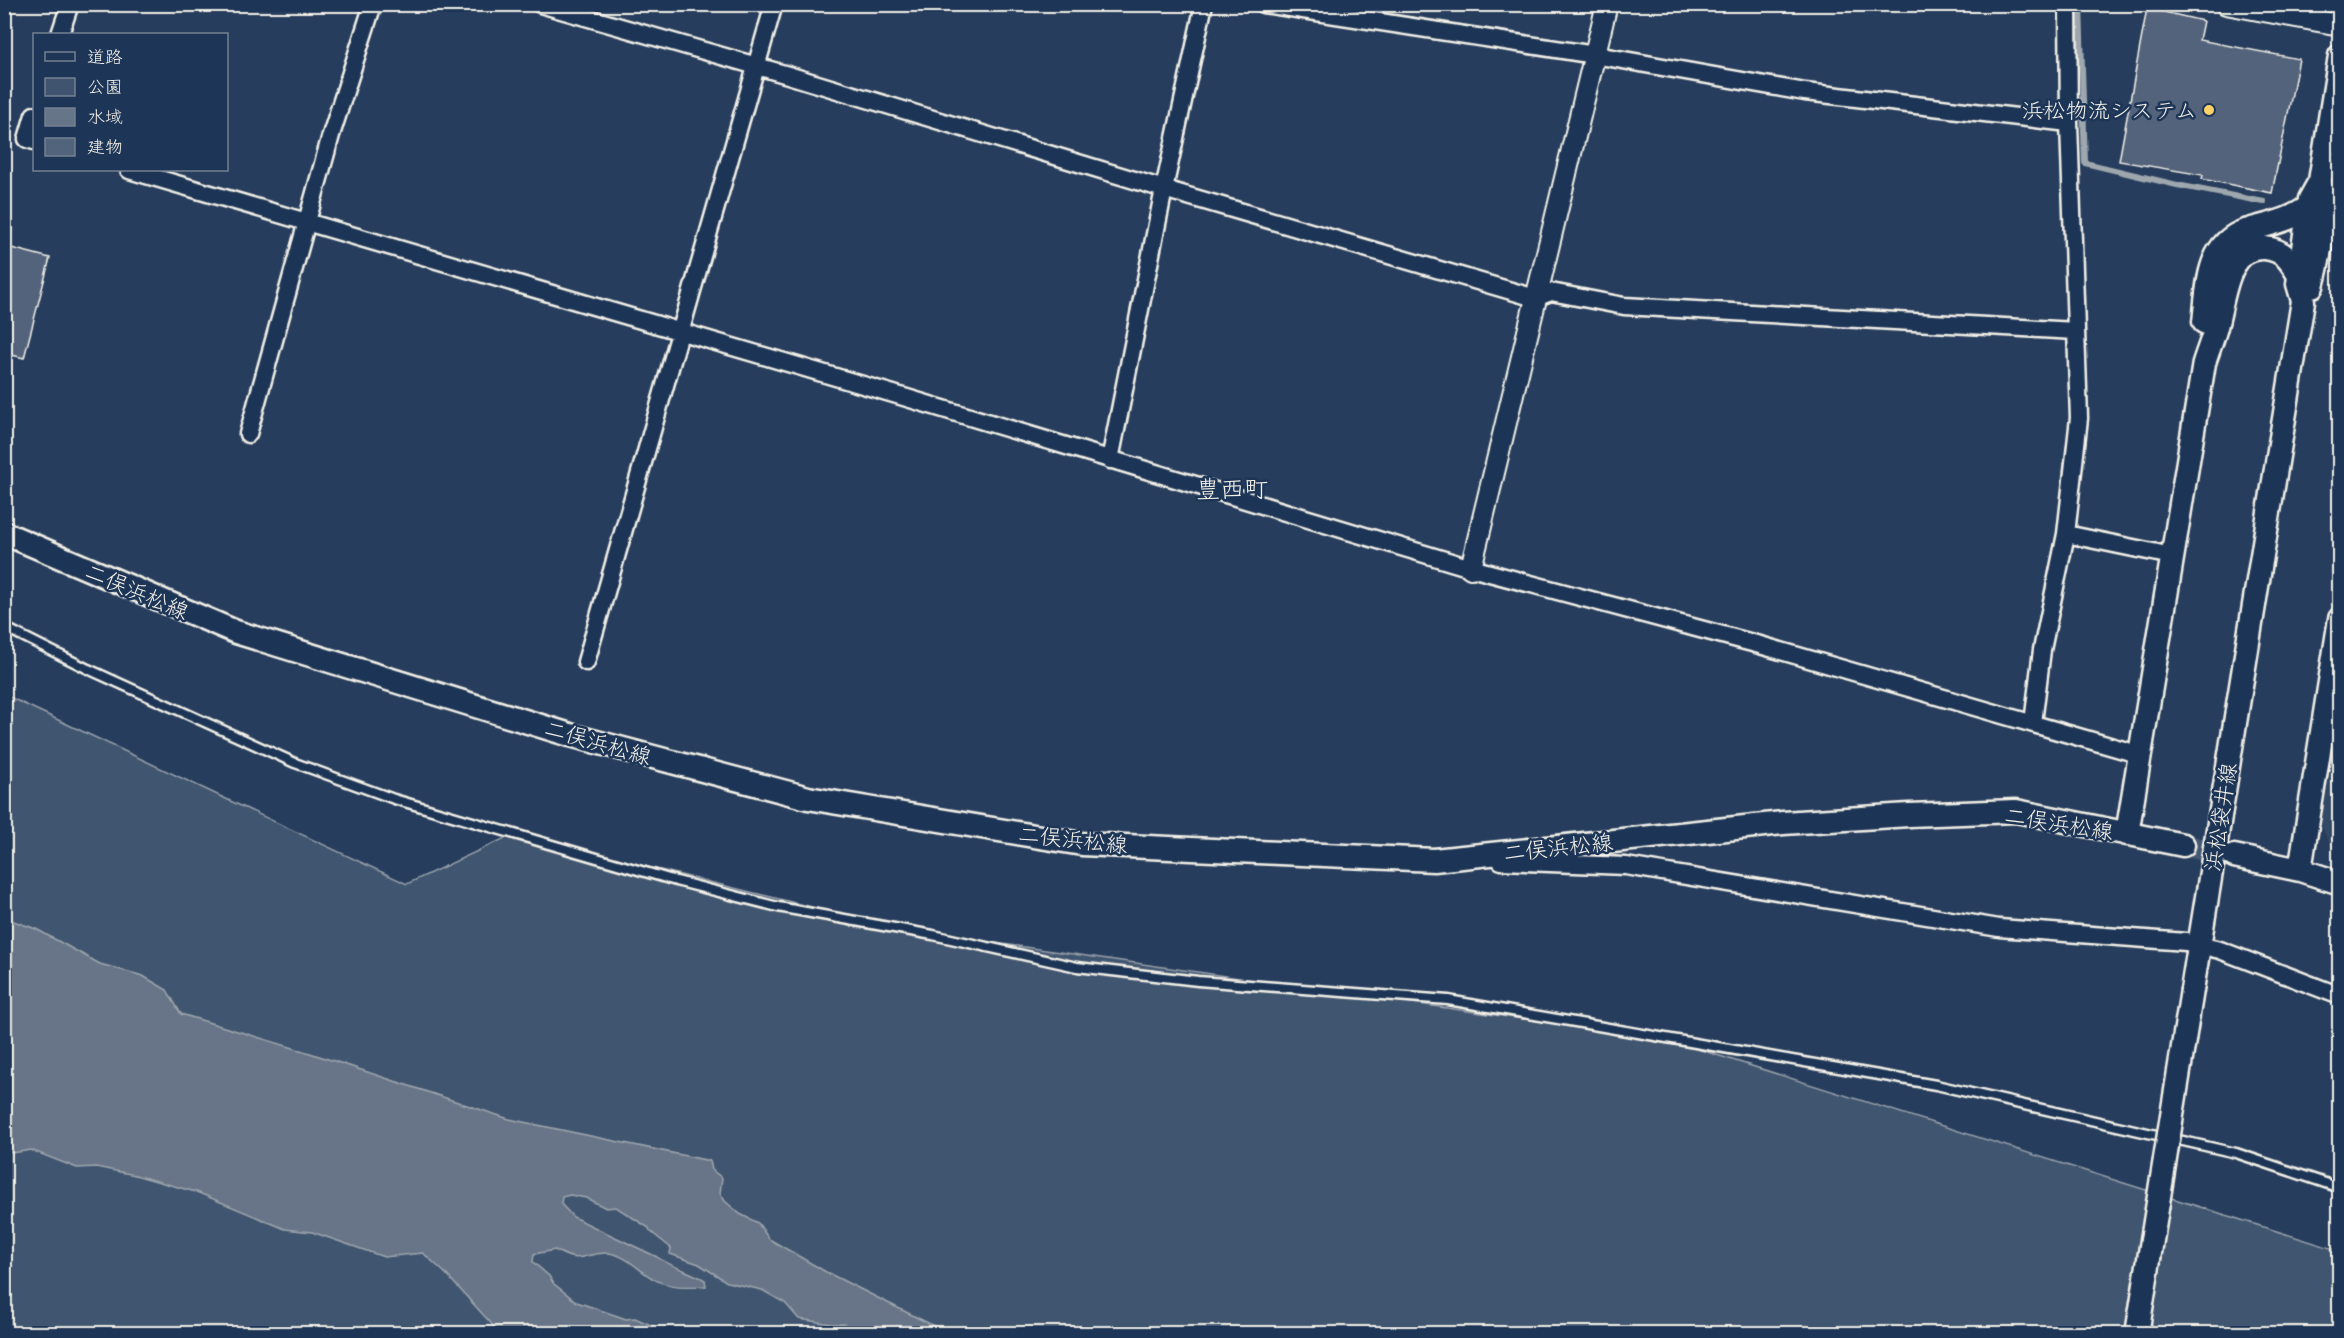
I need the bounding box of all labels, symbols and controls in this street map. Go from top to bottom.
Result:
legend [33,33,228,171]
text: 道路 [87,45,123,69]
text: 公園 [87,75,123,99]
place label: 浜松物流システム [2021,96,2197,125]
marker: 浜松物流システム [2202,103,2216,117]
text: 水域 [87,105,123,129]
text: 建物 [87,135,123,159]
district label: 豊西町 [1196,473,1268,505]
street label: 二俣浜松線 [81,557,193,626]
street label: 二俣浜松線 [541,713,655,772]
street label: 浜松袋井線 [2198,760,2243,874]
street label: 二俣浜松線 [2002,801,2116,846]
street label: 二俣浜松線 [1017,819,1129,860]
street label: 二俣浜松線 [1502,827,1614,868]

